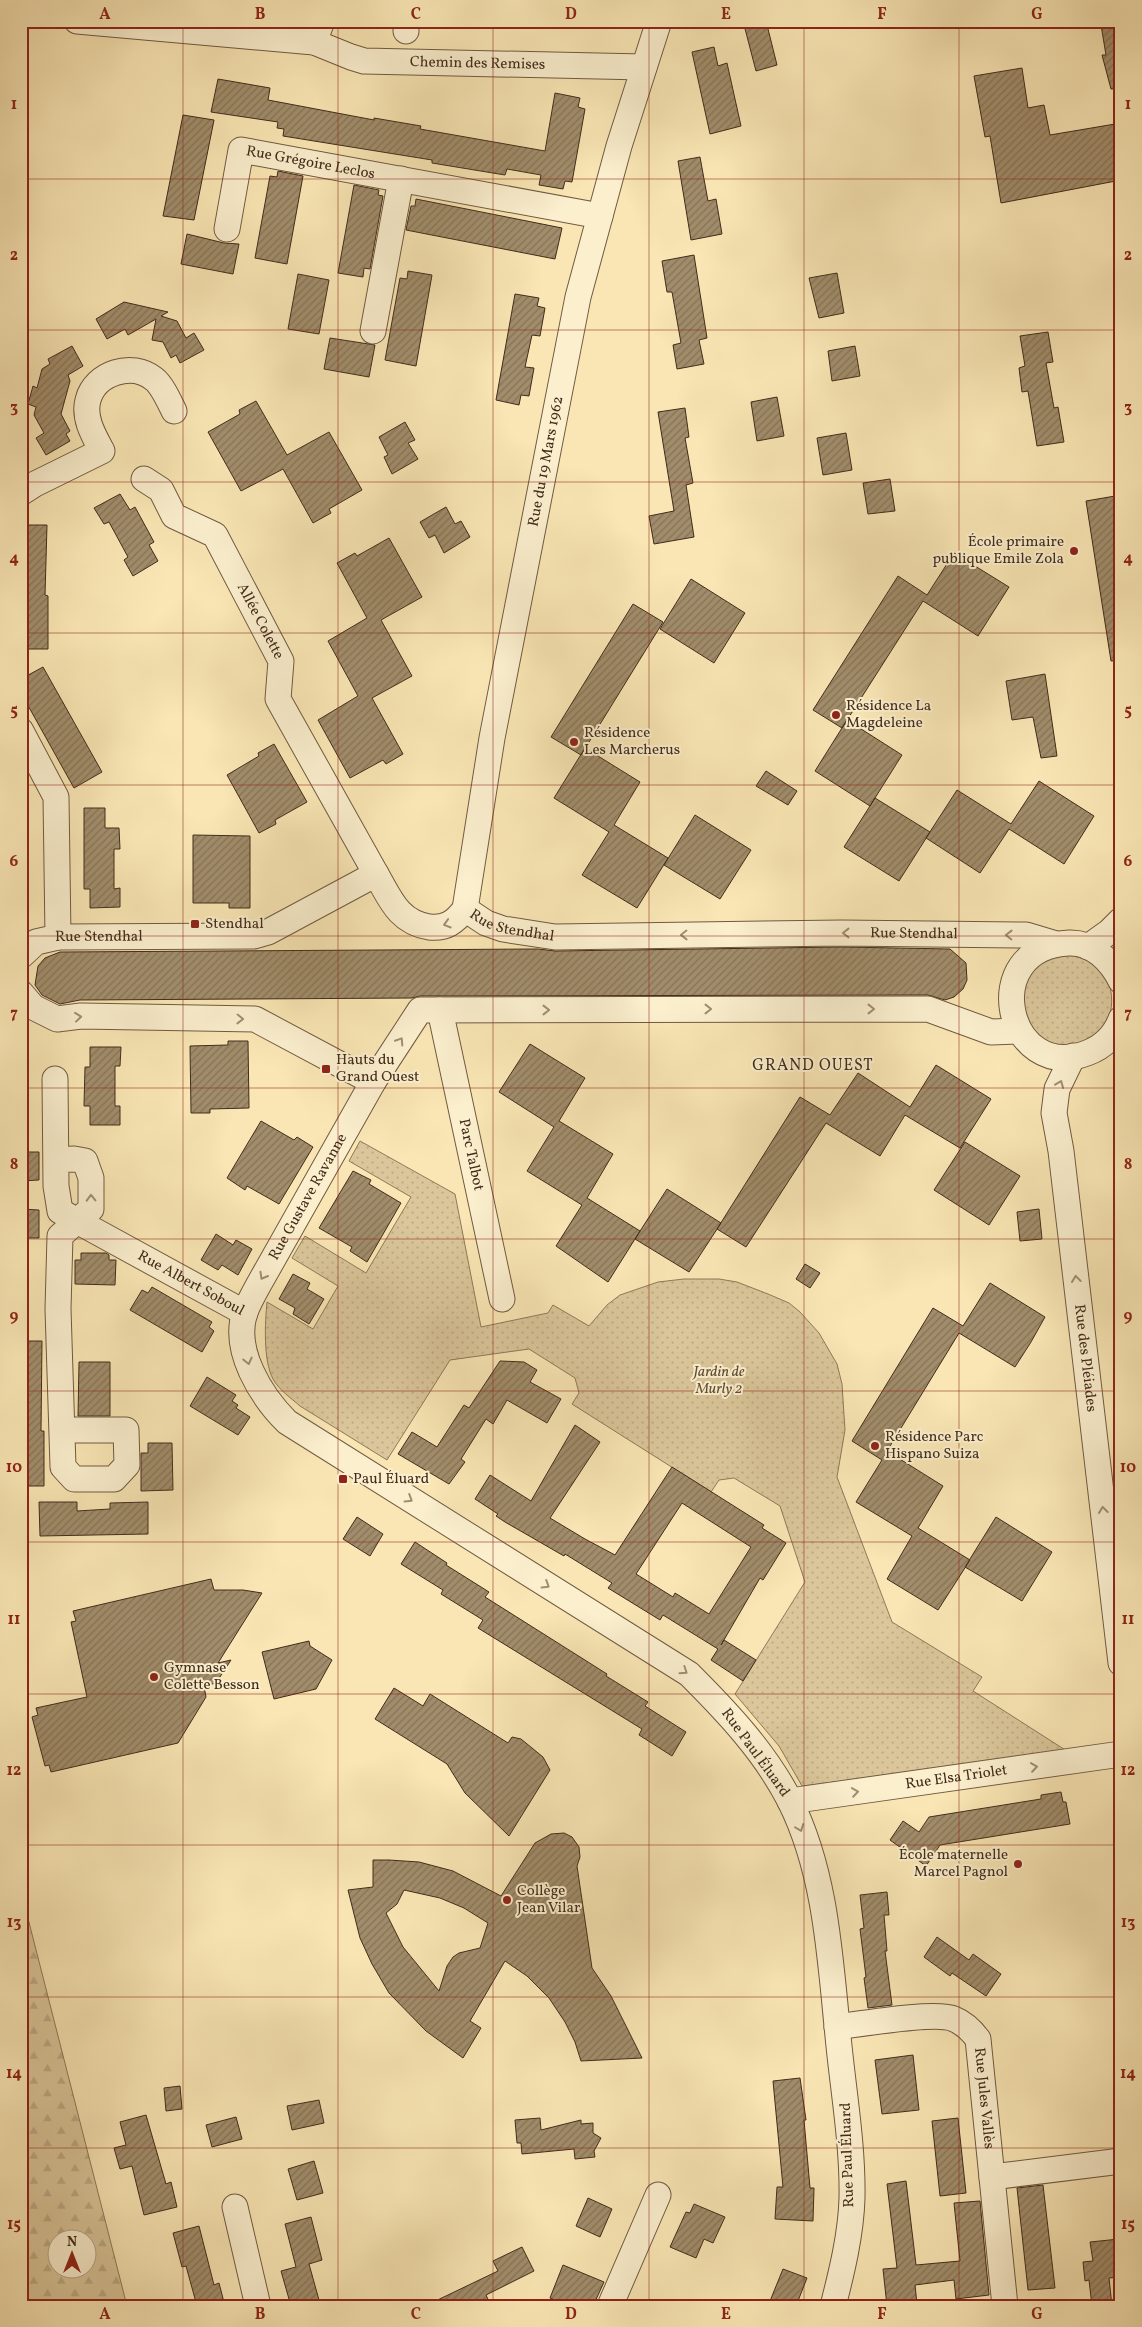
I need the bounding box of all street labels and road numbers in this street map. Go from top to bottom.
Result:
street label: Chemin des Remises [410,51,546,75]
street label: Rue Grégoire Leclos [244,141,377,185]
street label: Rue du 19 Mars 1962 [523,394,569,528]
street label: Allée Colette [232,580,289,663]
street label: Rue Stendhal [465,904,556,947]
street label: Rue Stendhal [870,923,958,945]
street label: Rue Stendhal [55,926,143,948]
street label: Parc Talbot [453,1117,489,1193]
street label: Rue Gustave Ravanne [264,1130,352,1264]
street label: Rue Albert Soboul [134,1246,248,1321]
street label: Rue des Pléiades [1069,1303,1102,1413]
street label: Rue Paul Éluard [716,1704,794,1802]
street label: Rue Elsa Triolet [904,1760,1009,1795]
street label: Rue Jules Vallès [968,2046,1000,2150]
street label: Rue Paul Éluard [836,2102,860,2208]

